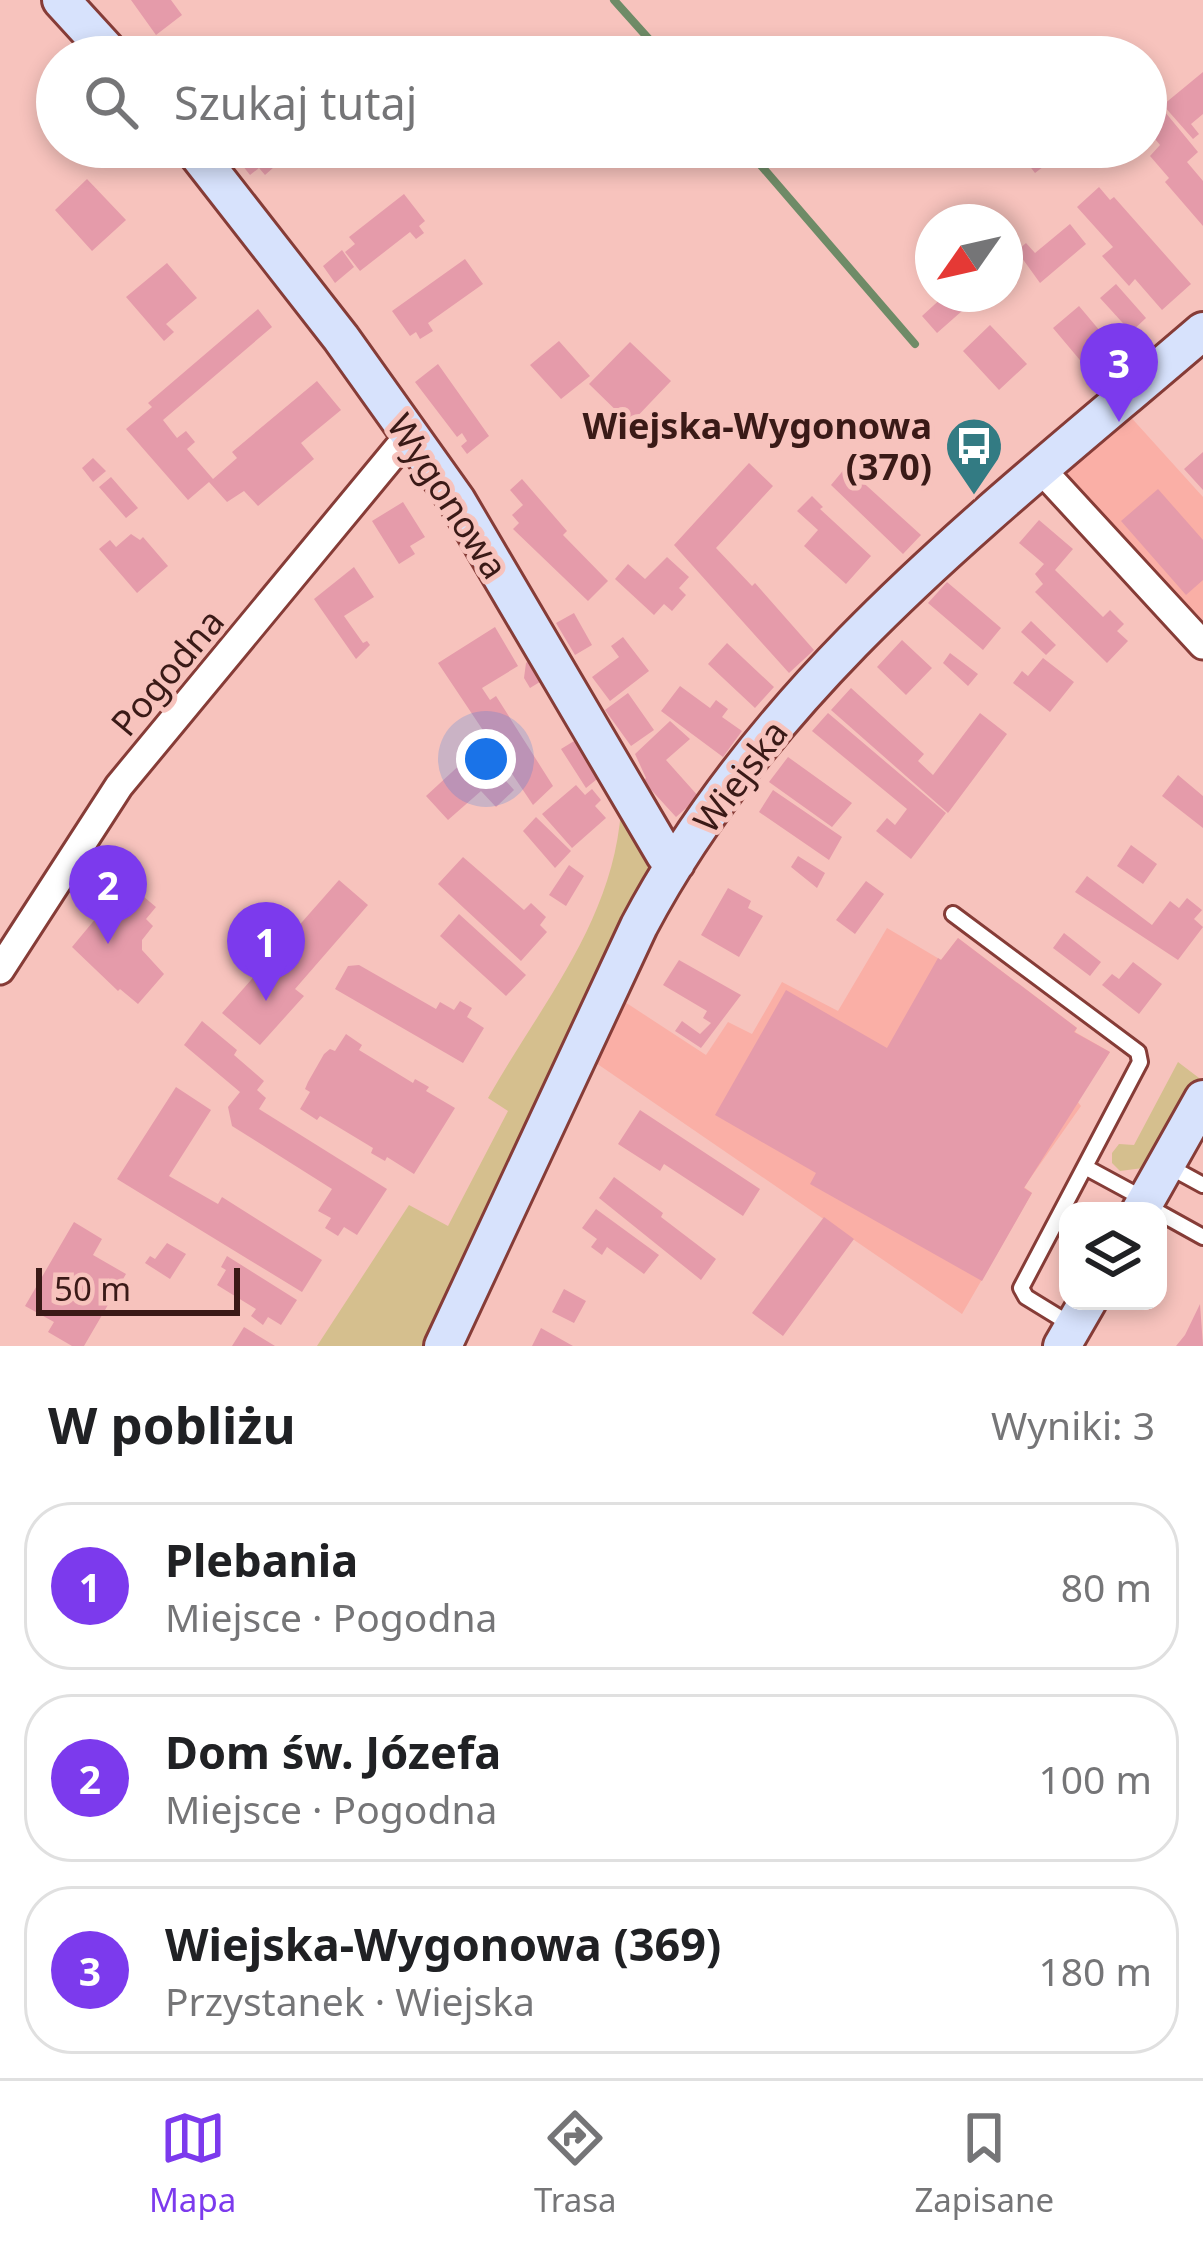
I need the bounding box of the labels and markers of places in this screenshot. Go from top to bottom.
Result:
pin: 3 [1080,323,1158,422]
place label: Wiejska-Wygonowa (370) [583,401,932,491]
bus stop icon: Wiejska-Wygonowa (370) [943,415,1005,497]
pin: 2 [69,845,147,944]
pin: 1 [227,902,305,1001]

